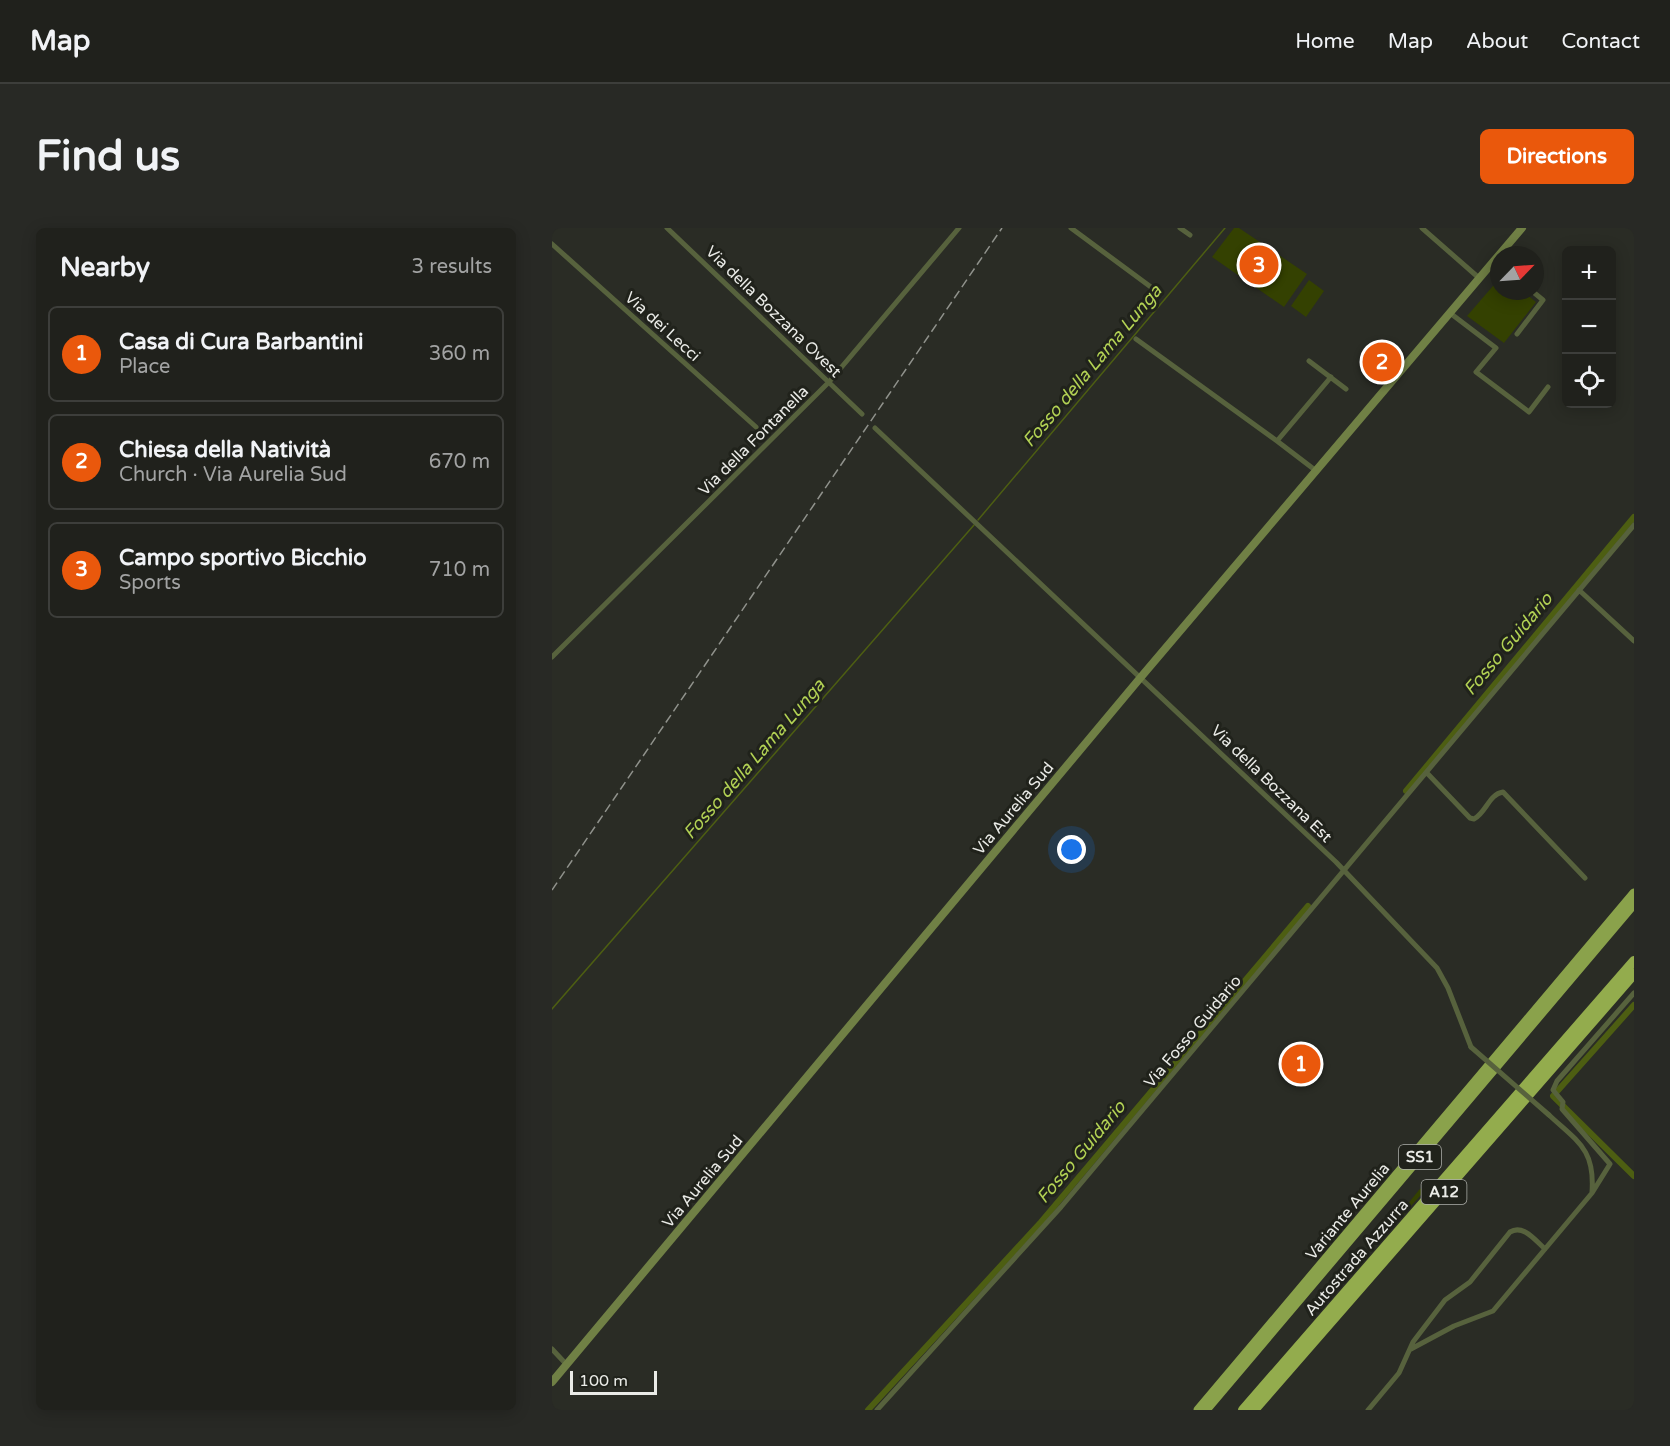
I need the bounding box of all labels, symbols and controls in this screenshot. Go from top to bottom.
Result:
text: Map [30,24,90,58]
text: Home [1295,29,1355,54]
text: Map [1388,29,1433,54]
text: About [1466,29,1528,54]
text: Contact [1561,29,1640,54]
button: Directions [1480,129,1634,184]
text: Find us [36,131,180,182]
street label: Via della Bozzana Ovest [701,242,845,382]
pin: 3 [1240,243,1278,288]
north arrow [1490,246,1544,300]
map controls [1562,246,1616,408]
button: + [1562,246,1616,300]
text: Nearby [60,252,150,283]
text: 3 results [412,255,492,279]
water label: Fosso della Lama Lunga [1018,280,1167,452]
street label: Via dei Lecci [620,288,704,366]
button: − [1562,300,1616,354]
text: Casa di Cura Barbantini [119,329,364,355]
pin: 2 [1362,340,1402,384]
text: 1 [75,342,88,366]
text: 360 m [429,342,490,366]
button: locate [1562,354,1616,408]
text: Place [119,355,170,379]
street label: Via della Fontanella [694,381,813,500]
text: Chiesa della Natività [119,437,331,463]
text: 2 [75,450,88,474]
text: 670 m [429,450,490,474]
text: Church · Via Aurelia Sud [119,463,347,487]
text: Campo sportivo Bicchio [119,545,367,571]
text: 3 [75,558,88,582]
text: 710 m [429,558,490,582]
text: Sports [119,571,181,595]
water label: Fosso Guidario [1459,588,1558,700]
water label: Fosso della Lama Lunga [678,674,830,844]
street label: Via della Bozzana Est [1207,721,1336,847]
street label: Via Aurelia Sud [969,758,1058,859]
your location [1057,835,1086,864]
street label: Via Fosso Guidario [1140,971,1246,1092]
pin: 1 [1282,1042,1320,1086]
water label: Fosso Guidario [1032,1096,1131,1208]
street label: Via Aurelia Sud [658,1131,747,1232]
road number: SS1 [1399,1145,1441,1169]
street label: Variante Aurelia [1301,1159,1394,1264]
road number: A12 [1422,1180,1466,1204]
street label: Autostrada Azzurra [1301,1195,1413,1320]
scale bar [570,1368,657,1396]
text: 100 m [579,1371,628,1391]

